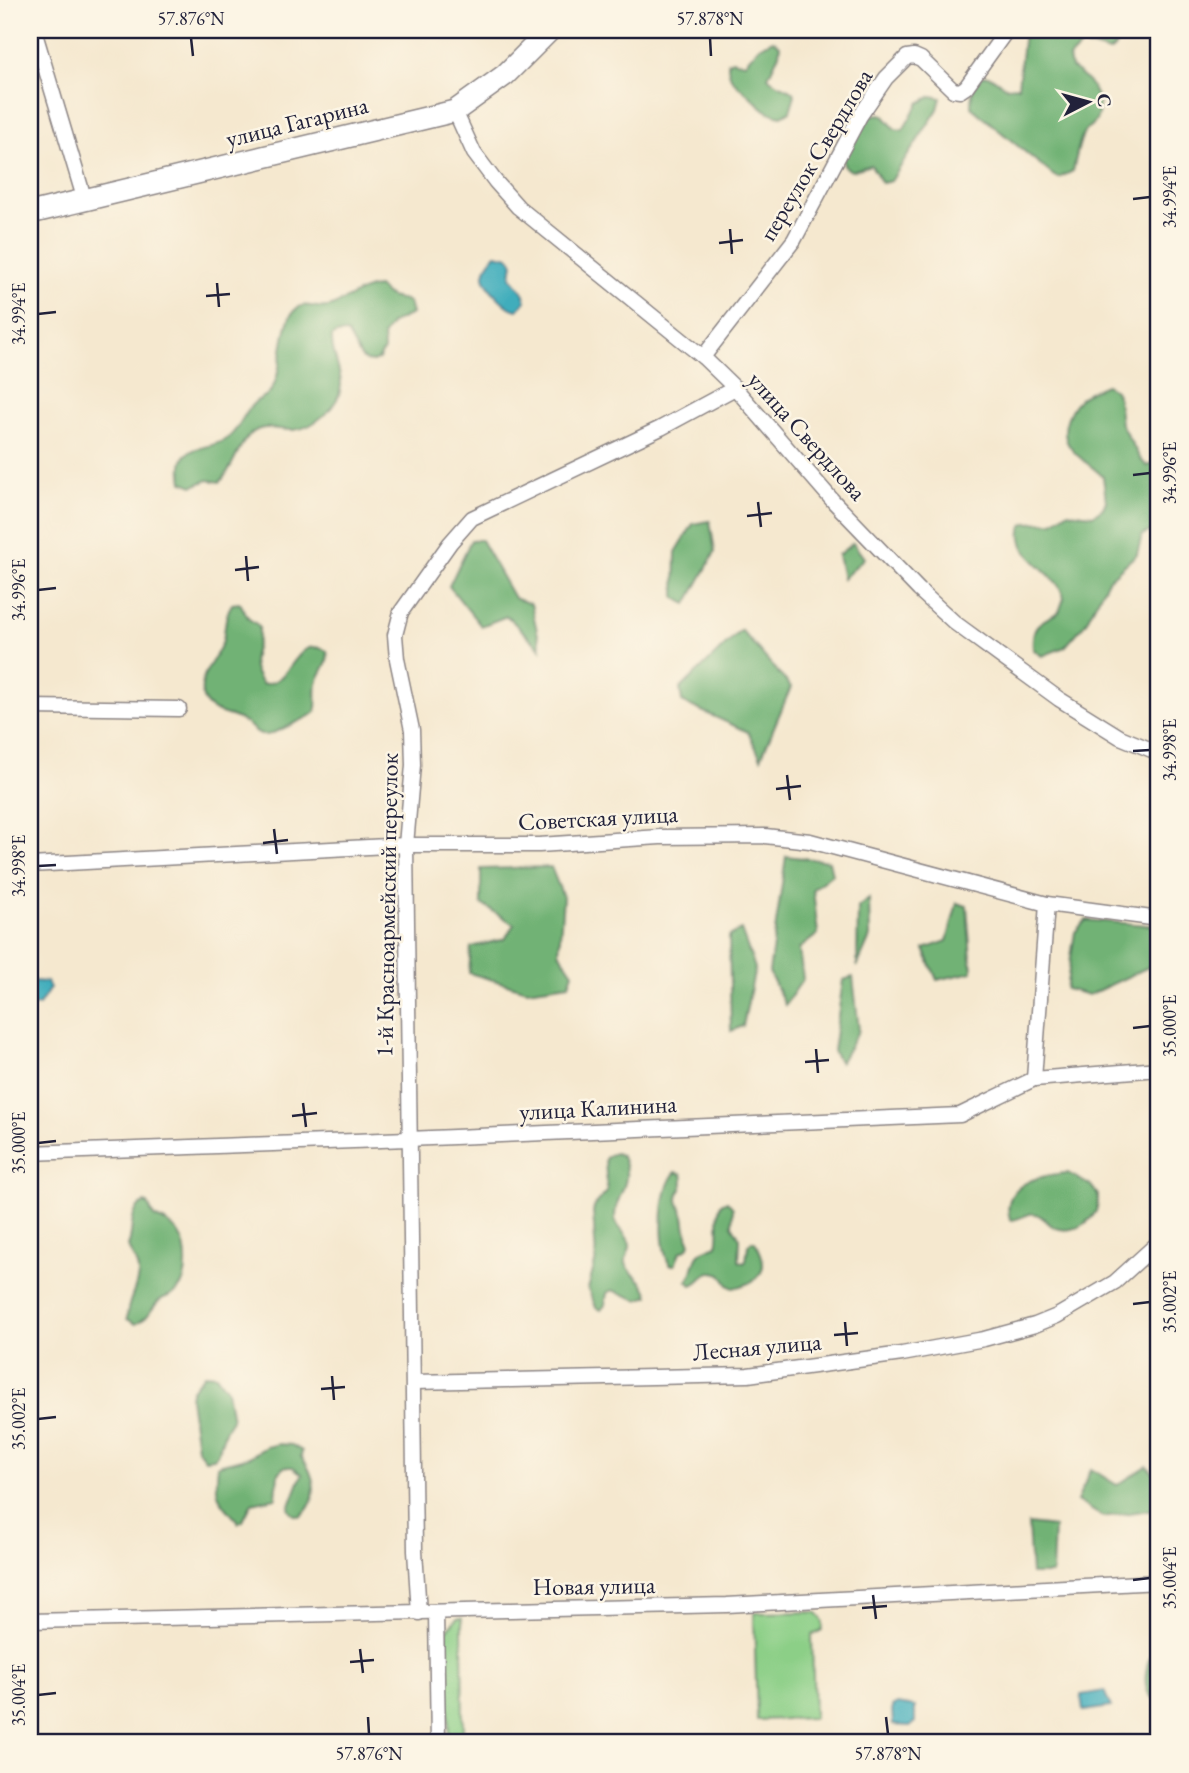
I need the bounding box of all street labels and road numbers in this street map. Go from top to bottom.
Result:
street label: переулок Свердлова [752,63,879,246]
street label: улица Гагарина [223,89,372,154]
street label: улица Свердлова [741,365,874,507]
street label: 1-й Красноармейский переулок [368,752,405,1057]
street label: Советская улица [517,798,679,837]
street label: улица Калинина [518,1088,678,1127]
street label: Лесная улица [691,1325,823,1368]
street label: Новая улица [532,1569,656,1602]

